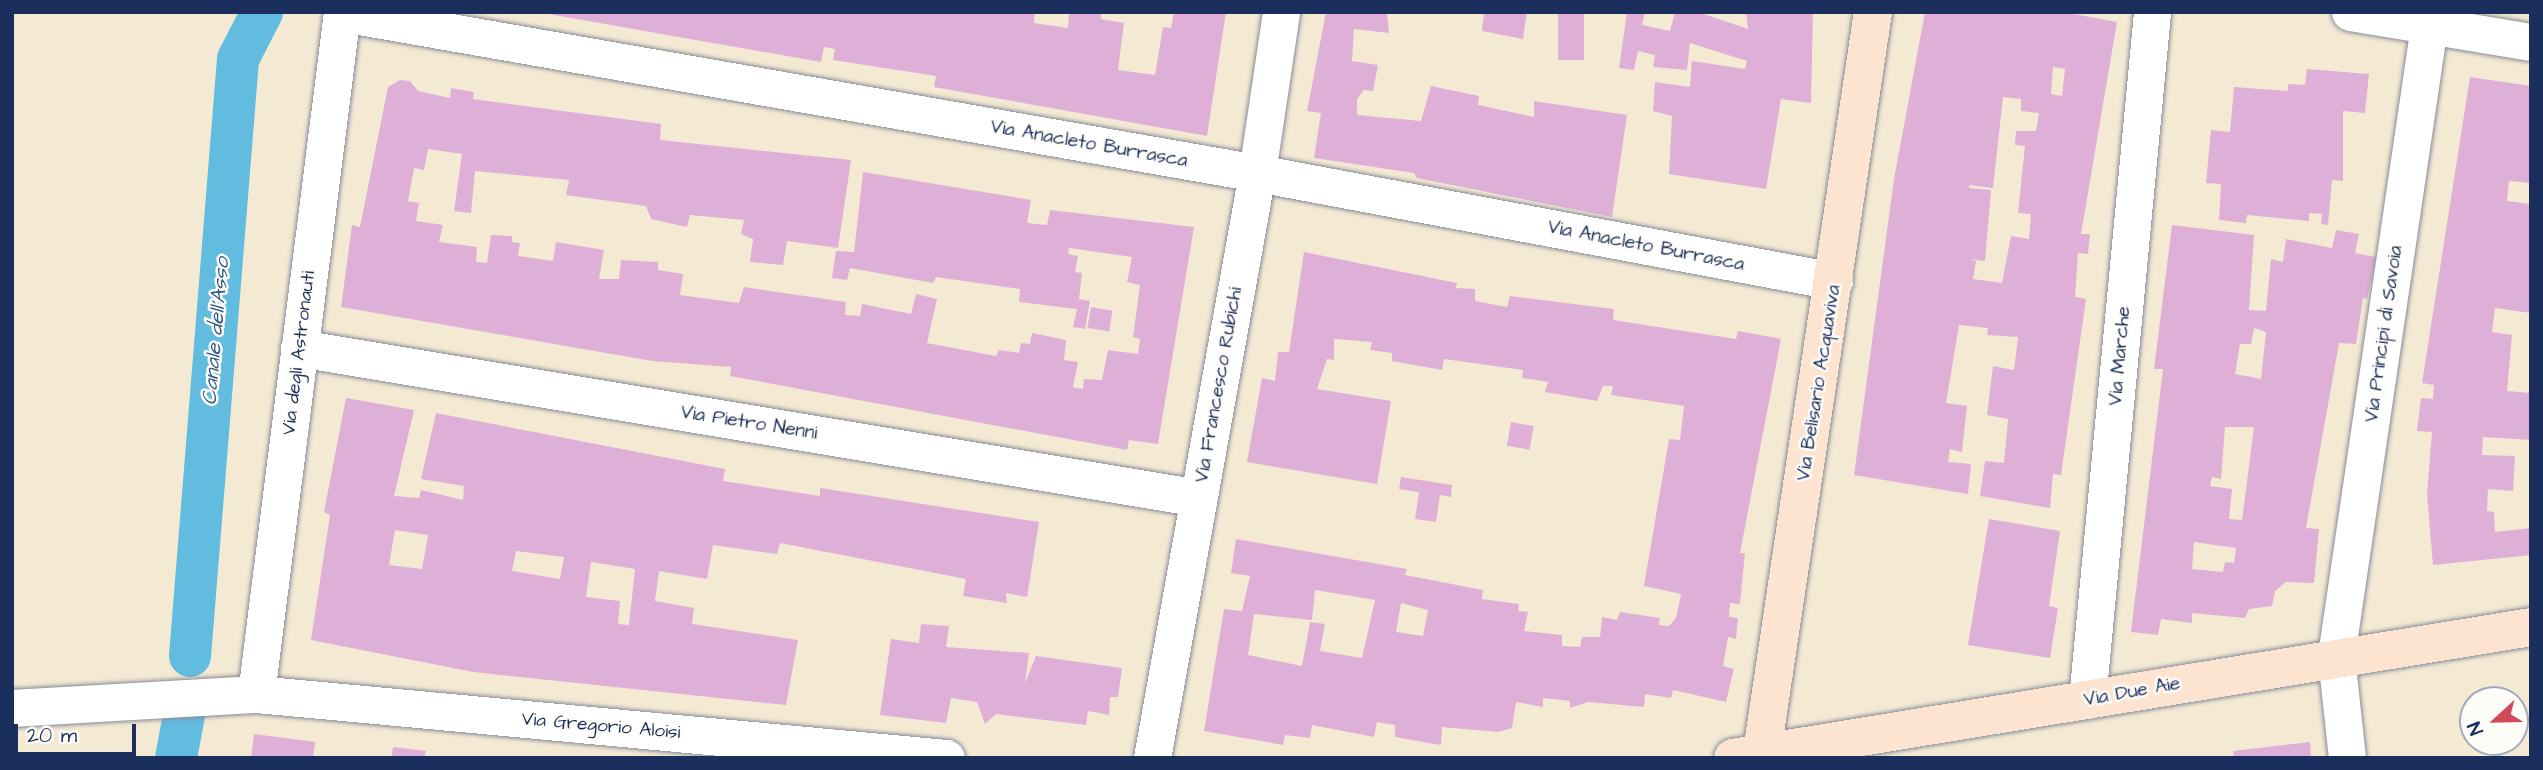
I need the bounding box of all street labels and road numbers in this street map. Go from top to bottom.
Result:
street label: Via Anacleto Burrasca [989,115,1189,173]
street label: Via Anacleto Burrasca [1546,216,1746,276]
street label: Via Principi di Savoia [2360,244,2408,424]
street label: Via degli Astronauti [278,270,320,436]
street label: Via Belisario Acquaviva [1792,283,1846,483]
street label: Via Francesco Rubichi [1191,285,1247,485]
street label: Via Marche [2104,305,2136,407]
street label: Via Pietro Nenni [679,401,819,445]
street label: Via Due Aie [2082,672,2182,712]
street label: Via Gregorio Aloisi [521,708,681,744]

